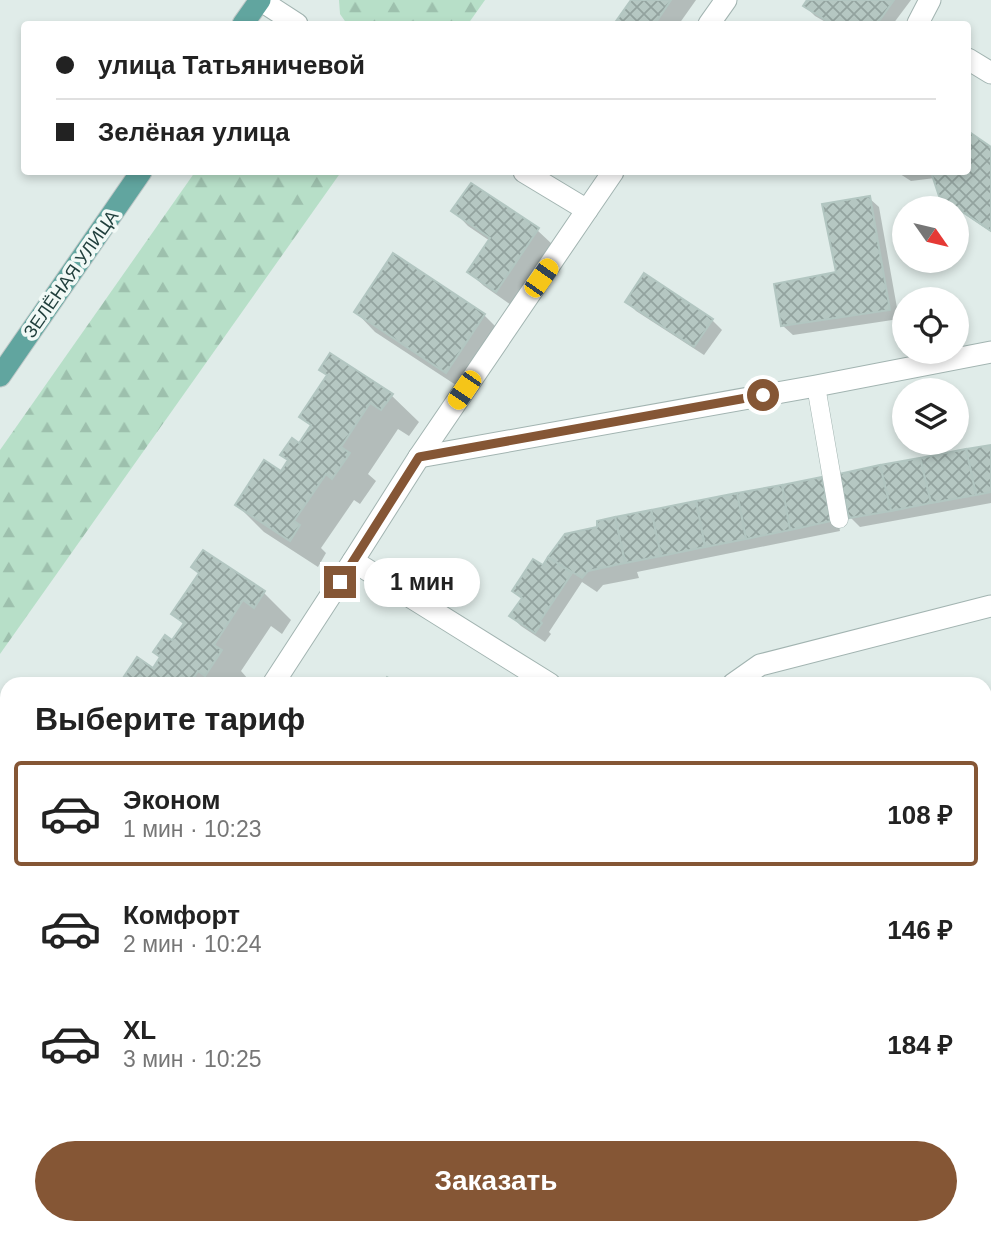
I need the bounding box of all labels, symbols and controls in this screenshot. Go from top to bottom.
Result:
text: улица Татьяничевой [98,50,365,80]
text: Зелёная улица [98,117,290,147]
north arrow [892,196,970,273]
map controls [892,196,969,455]
street label: ЗЕЛЁНАЯ УЛИЦА [20,207,122,341]
car [521,255,562,301]
button: locate [892,287,969,364]
car [444,367,485,413]
button: layers [892,378,969,455]
route start [747,379,779,411]
callout: 1 мин [364,558,480,606]
route end [324,566,356,598]
text: 1 мин [390,569,454,595]
text: Выберите тариф [35,701,305,737]
icon: car [39,782,102,845]
text: Эконом [123,785,221,815]
text: 108 ₽ [887,800,953,830]
text: 1 мин · 10:23 [123,816,262,842]
icon: car [39,897,102,960]
text: Комфорт [123,900,240,930]
text: 146 ₽ [887,915,953,945]
text: 2 мин · 10:24 [123,931,262,957]
icon: car [39,1012,102,1075]
text: XL [123,1015,156,1045]
text: 184 ₽ [887,1030,953,1060]
text: 3 мин · 10:25 [123,1046,262,1072]
button: Заказать [35,1141,957,1221]

